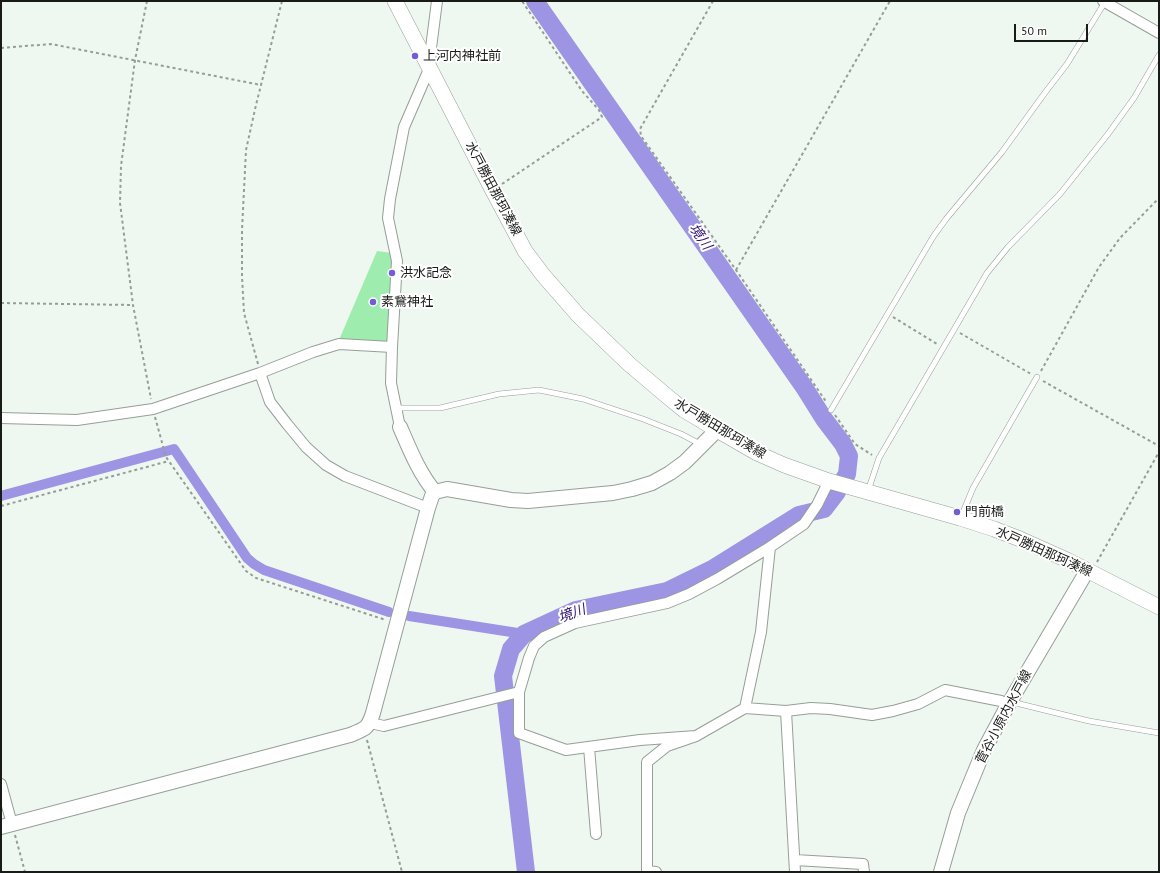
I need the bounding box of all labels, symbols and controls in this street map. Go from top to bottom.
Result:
scale bar [1016,16,1090,42]
text: 50 m [1021,23,1047,38]
place label: 上河内神社前 [423,48,501,64]
marker: 上河内神社前 [410,51,420,61]
street label: 水戸勝田那珂湊線 [462,139,524,239]
water label: 境川 [685,221,715,253]
place label: 洪水記念 [400,265,452,281]
marker: 洪水記念 [387,268,397,278]
place label: 素鵞神社 [381,294,433,310]
marker: 素鵞神社 [368,297,378,307]
street label: 水戸勝田那珂湊線 [671,396,769,462]
place label: 門前橋 [965,504,1004,520]
marker: 門前橋 [952,507,962,517]
street label: 水戸勝田那珂湊線 [993,524,1095,580]
water label: 境川 [556,601,588,627]
street label: 菅谷小原内水戸線 [973,667,1035,767]

